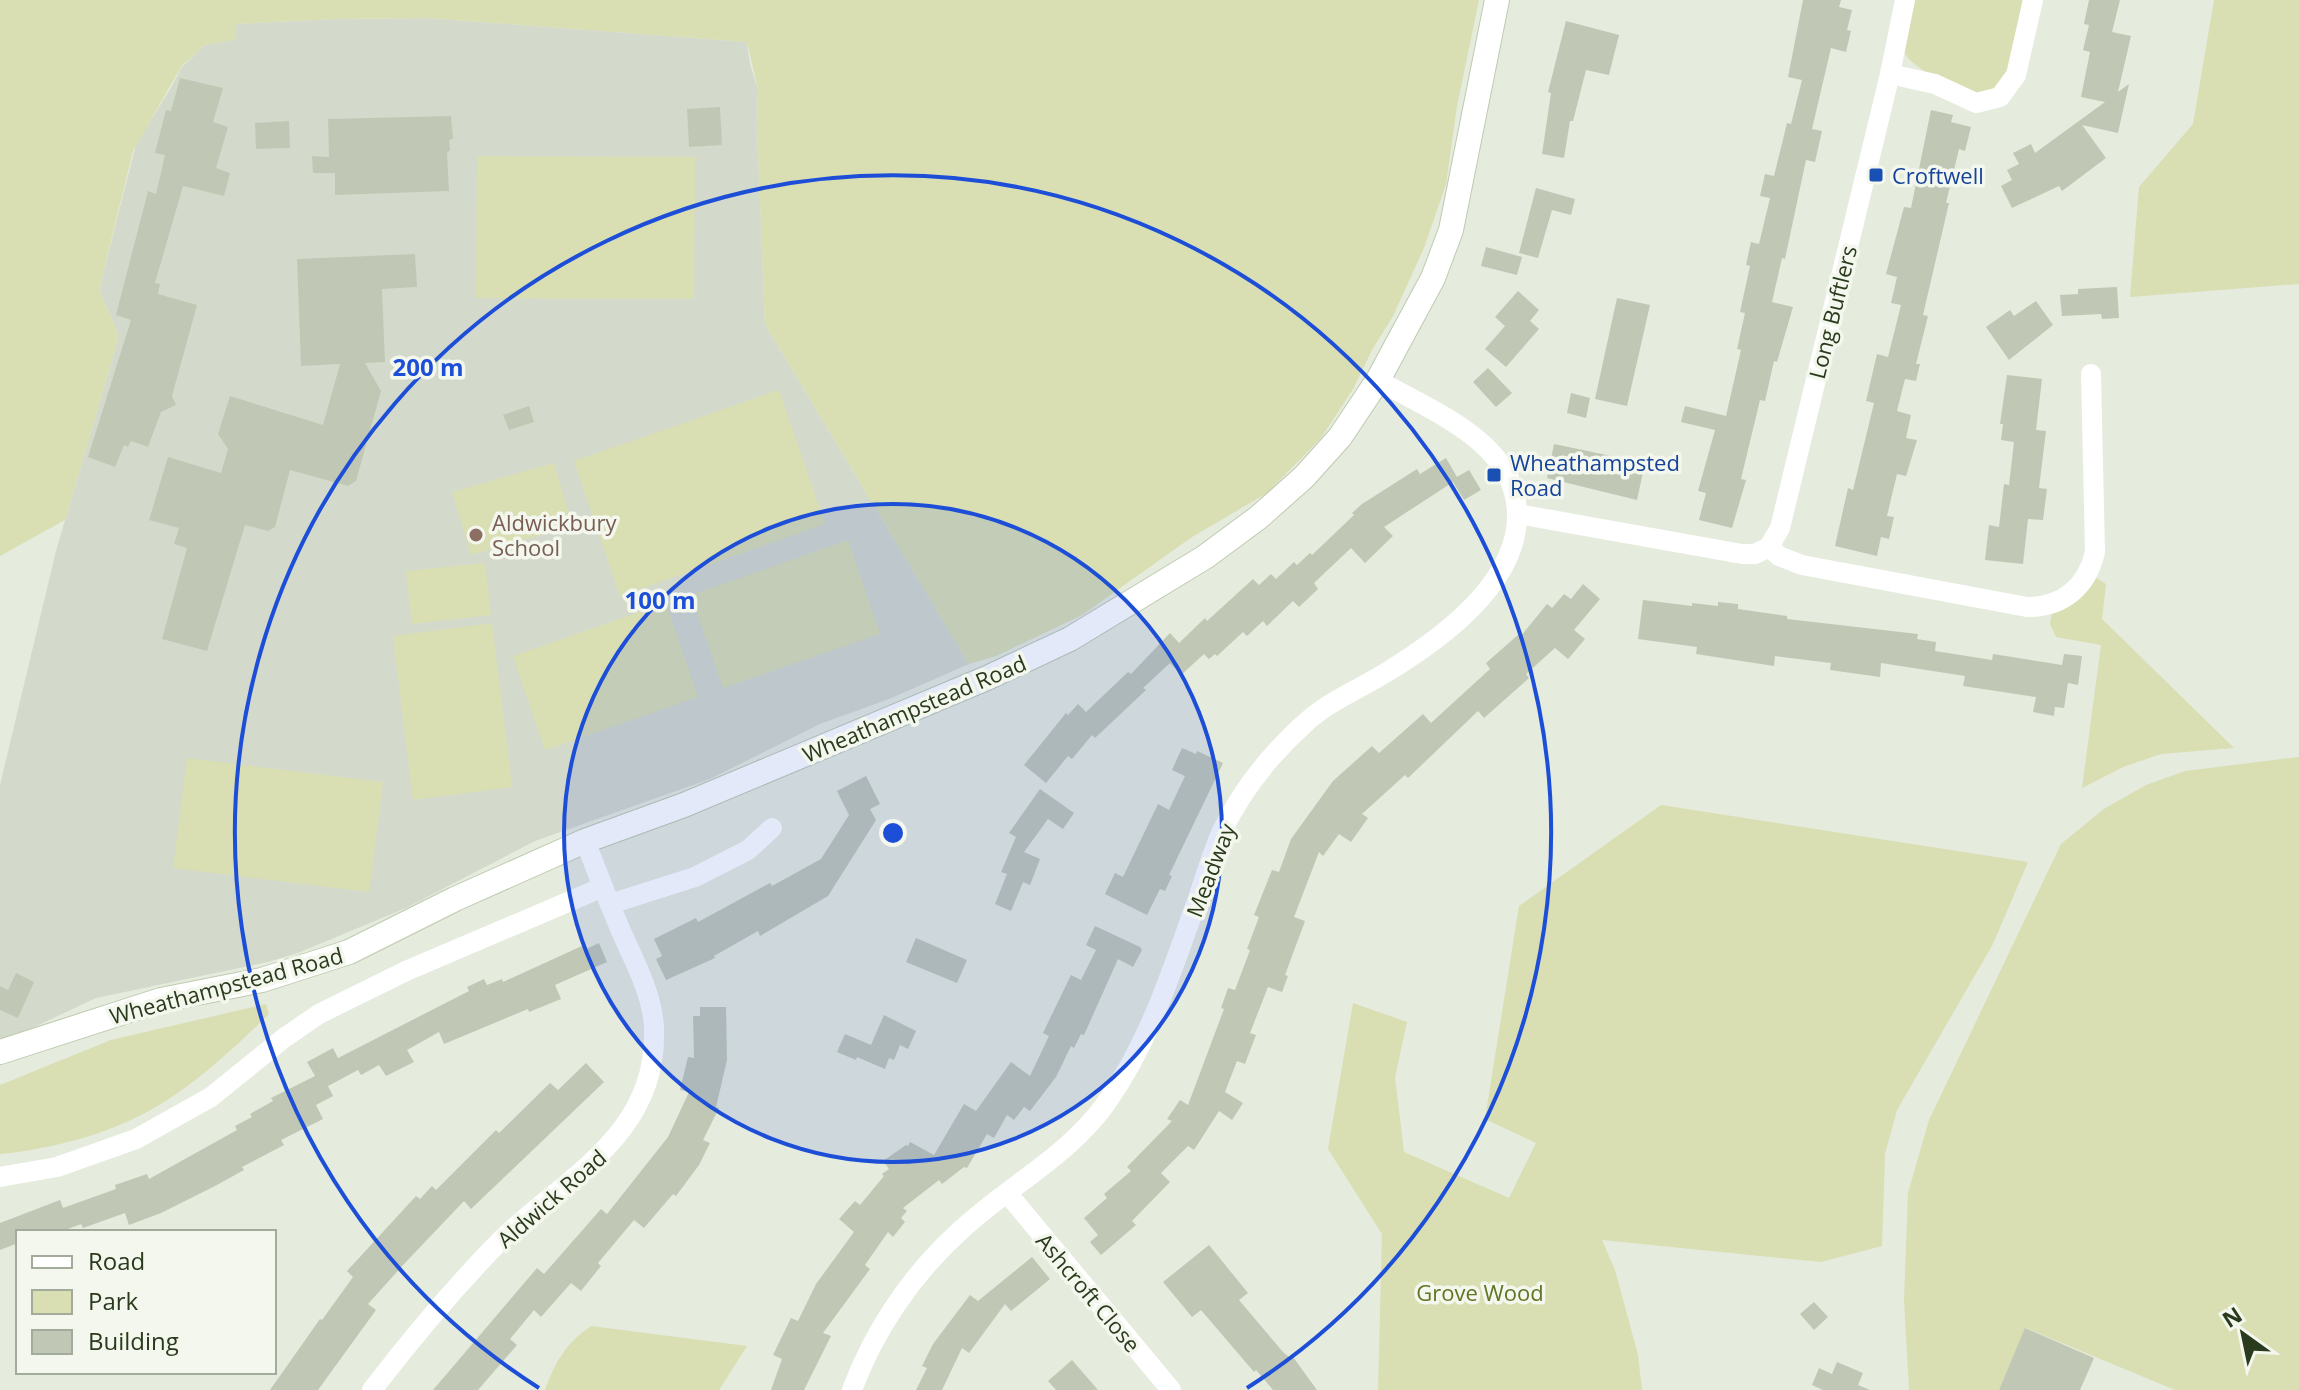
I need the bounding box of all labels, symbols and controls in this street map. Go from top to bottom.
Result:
place label: Croftwell [1892,160,1984,190]
marker: Croftwell [1867,166,1885,184]
street label: Long Buftlers [1801,242,1863,382]
text: 200 m [393,350,463,383]
place label: Wheathampsted Road [1510,447,1680,502]
marker: Wheathampsted Road [1485,466,1503,484]
place label: Aldwickbury School [492,507,618,562]
marker: Aldwickbury School [467,526,485,544]
text: 100 m [625,583,695,616]
street label: Wheathampstead Road [798,647,1030,769]
street label: Meadway [1178,818,1242,921]
centre of rings [879,819,907,847]
street label: Wheathampstead Road [106,939,346,1031]
street label: Aldwick Road [490,1142,612,1254]
street label: Ashcroft Close [1030,1226,1148,1358]
legend [16,1230,276,1374]
text: Road [88,1244,145,1277]
park label: Grove Wood [1416,1277,1544,1307]
text: Park [88,1284,139,1317]
north arrow [2203,1294,2283,1374]
text: N [2216,1299,2247,1334]
text: Building [88,1324,179,1357]

